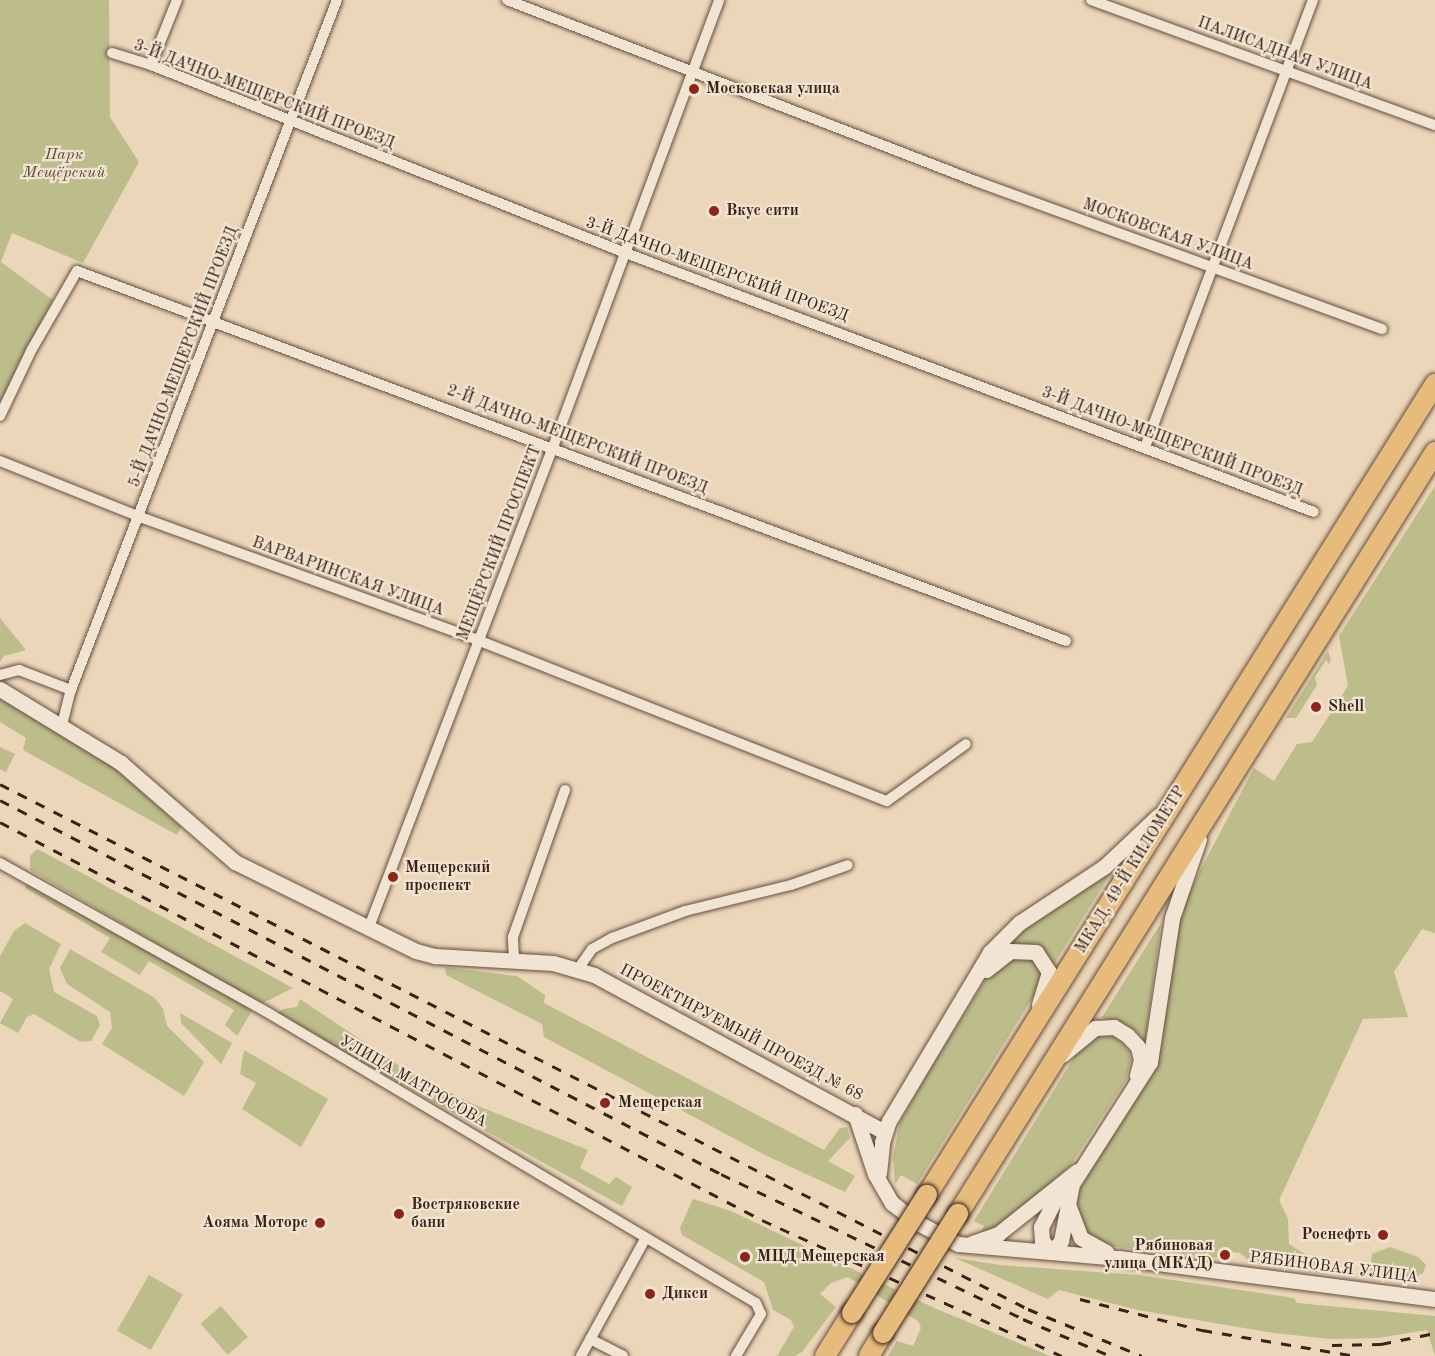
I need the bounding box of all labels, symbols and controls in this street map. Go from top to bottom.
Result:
street label: ПАЛИСАДНАЯ УЛИЦА [1195,13,1375,95]
street label: 3-Й ДАЧНО-МЕЩЕРСКИЙ ПРОЕЗД [131,36,397,154]
place label: Московская улица [706,79,840,99]
marker: Московская улица [687,82,701,96]
park label: Парк Мещёрский [23,145,105,183]
street label: МОСКОВСКАЯ УЛИЦА [1080,195,1256,275]
place label: Вкус сити [726,201,799,221]
marker: Вкус сити [707,204,721,218]
street label: 3-Й ДАЧНО-МЕЩЕРСКИЙ ПРОЕЗД [583,213,851,327]
street label: 5-Й ДАЧНО-МЕЩЕРСКИЙ ПРОЕЗД [125,224,243,490]
street label: 2-Й ДАЧНО-МЕЩЕРСКИЙ ПРОЕЗД [444,381,710,499]
street label: 3-Й ДАЧНО-МЕЩЕРСКИЙ ПРОЕЗД [1039,383,1305,501]
street label: МЕЩЁРСКИЙ ПРОСПЕКТ [454,443,546,643]
street label: ВАРВАРИНСКАЯ УЛИЦА [249,533,447,621]
place label: Shell [1328,697,1364,717]
marker: Shell [1309,700,1323,714]
street label: МКАД, 49-Й КИЛОМЕТР [1072,783,1190,957]
place label: Мещерский проспект [405,858,490,896]
marker: Мещерский проспект [386,870,400,884]
street label: ПРОЕКТИРУЕМЫЙ ПРОЕЗД № 68 [616,960,866,1106]
street label: УЛИЦА МАТРОСОВА [336,1032,490,1132]
place label: Мещерская [618,1093,702,1113]
marker: Мещерская [596,1094,614,1112]
place label: Востряковские бани [411,1195,520,1233]
marker: Востряковские бани [392,1207,406,1221]
place label: Аояма Моторс [202,1213,308,1233]
marker: Аояма Моторс [313,1216,327,1230]
place label: Роснефть [1301,1225,1371,1245]
marker: Роснефть [1376,1228,1390,1242]
place label: Рябиновая улица (МКАД) [1104,1236,1213,1274]
place label: МЦД Мещерская [757,1247,885,1267]
marker: Рябиновая улица (МКАД) [1218,1248,1232,1262]
street label: РЯБИНОВАЯ УЛИЦА [1248,1248,1420,1288]
marker: МЦД Мещерская [738,1250,752,1264]
place label: Дикси [662,1284,708,1304]
marker: Дикси [643,1287,657,1301]

